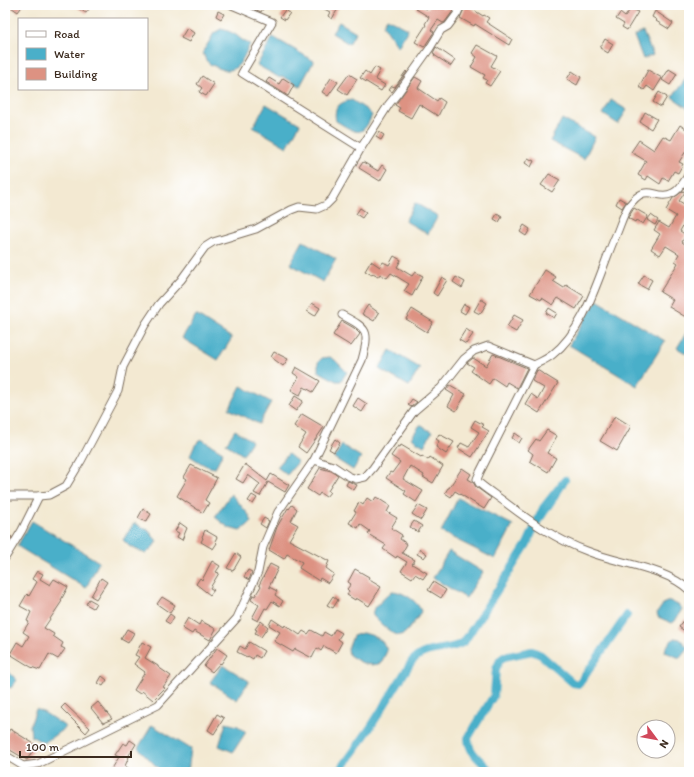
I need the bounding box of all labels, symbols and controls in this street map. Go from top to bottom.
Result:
legend [18,18,148,90]
text: Road [54,27,80,41]
text: Water [54,47,85,61]
text: Building [54,67,98,81]
north arrow [636,719,676,759]
scale bar [20,733,131,759]
text: N [657,737,672,751]
text: 100 m [26,740,59,754]

